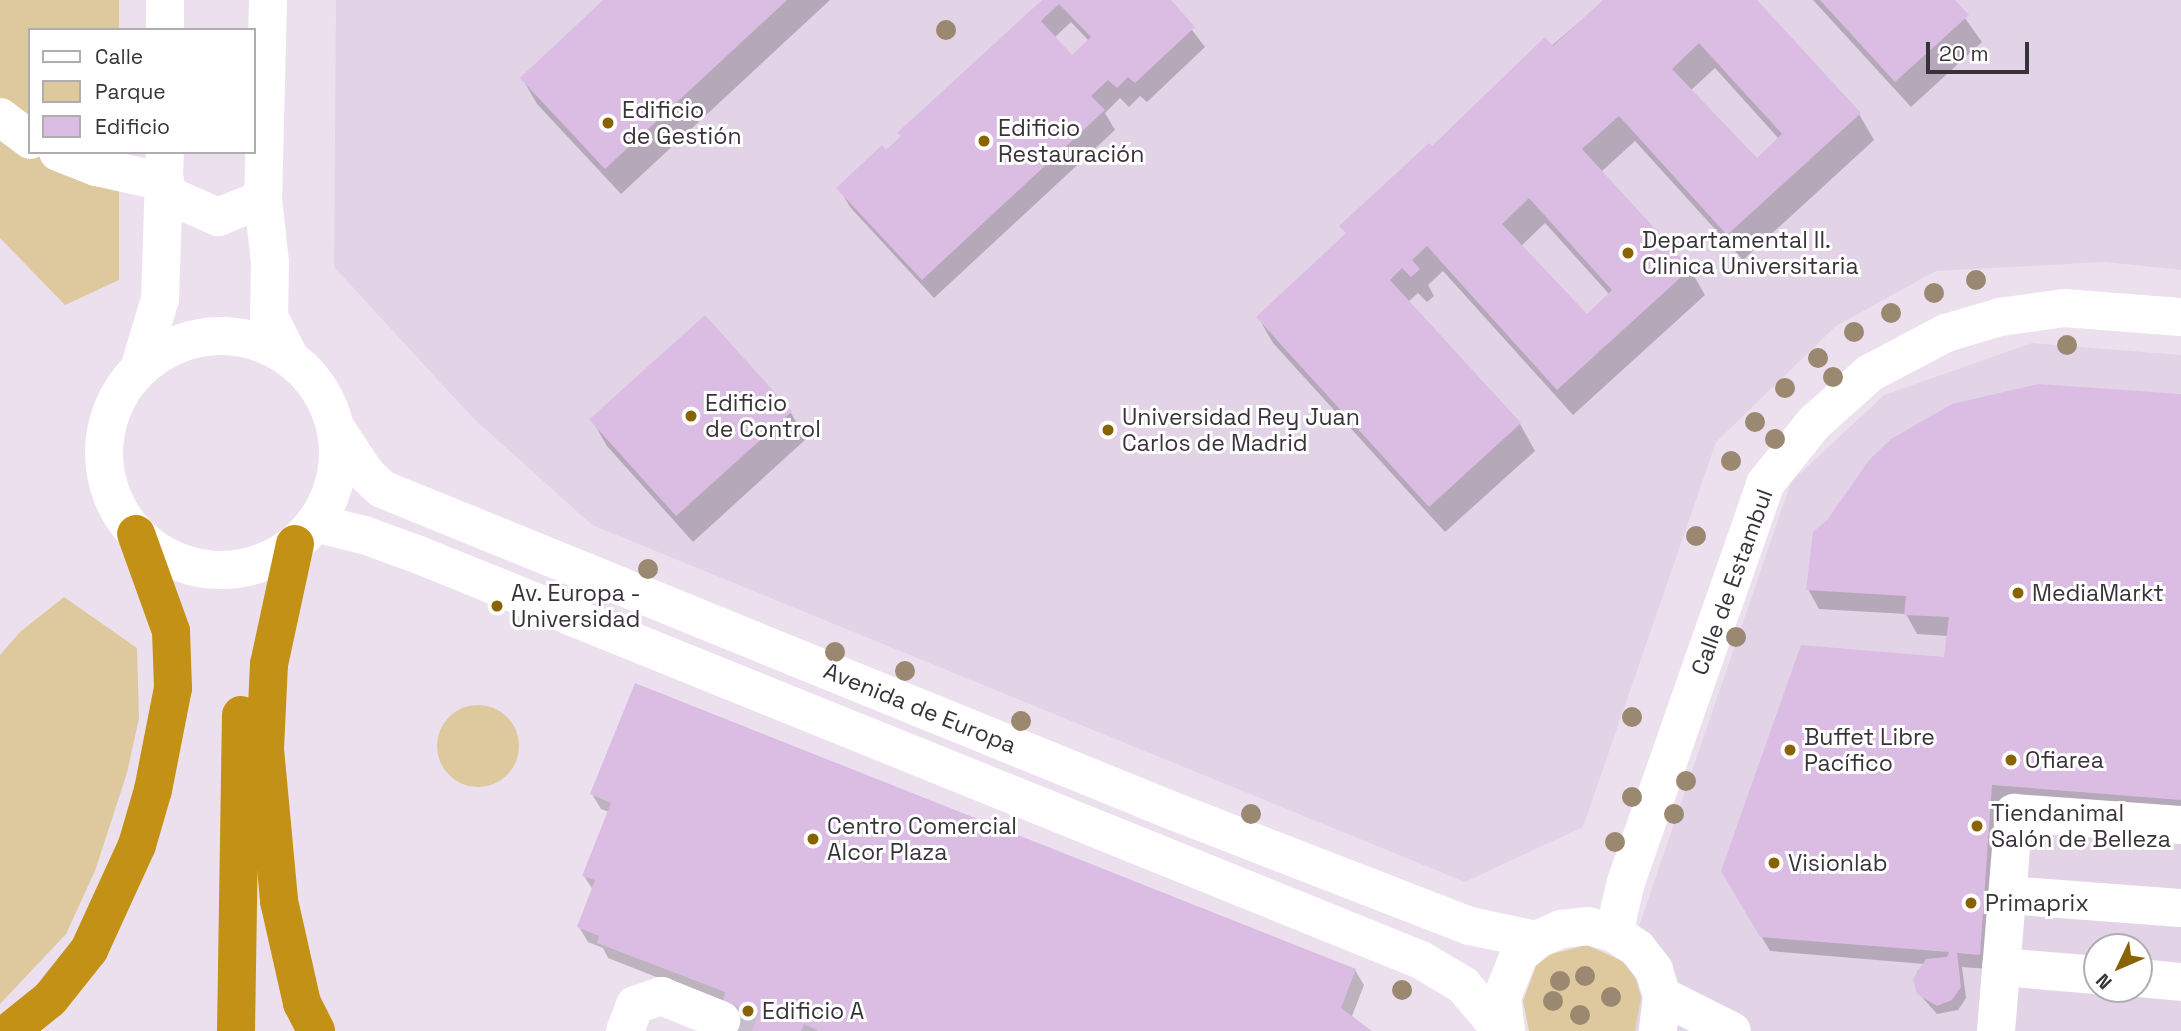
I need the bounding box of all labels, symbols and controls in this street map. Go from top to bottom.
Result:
legend [28,28,256,154]
scale bar [1929,28,2032,72]
text: 20 m [1939,40,1989,67]
text: Calle [95,43,143,70]
text: Parque [95,78,166,105]
place label: Edificio de Gestión [622,96,742,150]
text: Edificio [95,113,170,140]
place label: Edificio Restauración [998,114,1144,168]
marker: Edificio de Gestión [600,115,616,131]
marker: Edificio Restauración [976,133,992,149]
place label: Departamental II. Clinica Universitaria [1642,226,1859,280]
marker: Departamental II. Clinica Universitaria [1620,245,1636,261]
place label: Edificio de Control [705,389,821,443]
place label: Universidad Rey Juan Carlos de Madrid [1122,403,1360,457]
marker: Edificio de Control [683,408,699,424]
marker: Universidad Rey Juan Carlos de Madrid [1100,422,1116,438]
street label: Calle de Estambul [1686,485,1778,679]
place label: Av. Europa - Universidad [511,579,642,633]
place label: MediaMarkt [2032,579,2164,607]
marker: MediaMarkt [2010,585,2026,601]
marker: Av. Europa - Universidad [489,598,505,614]
street label: Avenida de Europa [820,657,1020,759]
place label: Buffet Libre Pacífico [1804,723,1935,777]
marker: Buffet Libre Pacífico [1782,742,1798,758]
place label: Ofiarea [2025,746,2104,774]
marker: Ofiarea [2003,752,2019,768]
place label: Tiendanimal Salón de Belleza [1991,799,2171,853]
place label: Centro Comercial Alcor Plaza [827,812,1017,866]
marker: Tiendanimal Salón de Belleza [1969,818,1985,834]
marker: Centro Comercial Alcor Plaza [805,831,821,847]
place label: Visionlab [1788,849,1888,877]
marker: Visionlab [1766,855,1782,871]
place label: Primaprix [1985,889,2089,917]
marker: Primaprix [1963,895,1979,911]
north arrow [2083,933,2153,1003]
text: N [2091,968,2117,995]
place label: Edificio A [762,997,865,1025]
marker: Edificio A [740,1003,756,1019]

